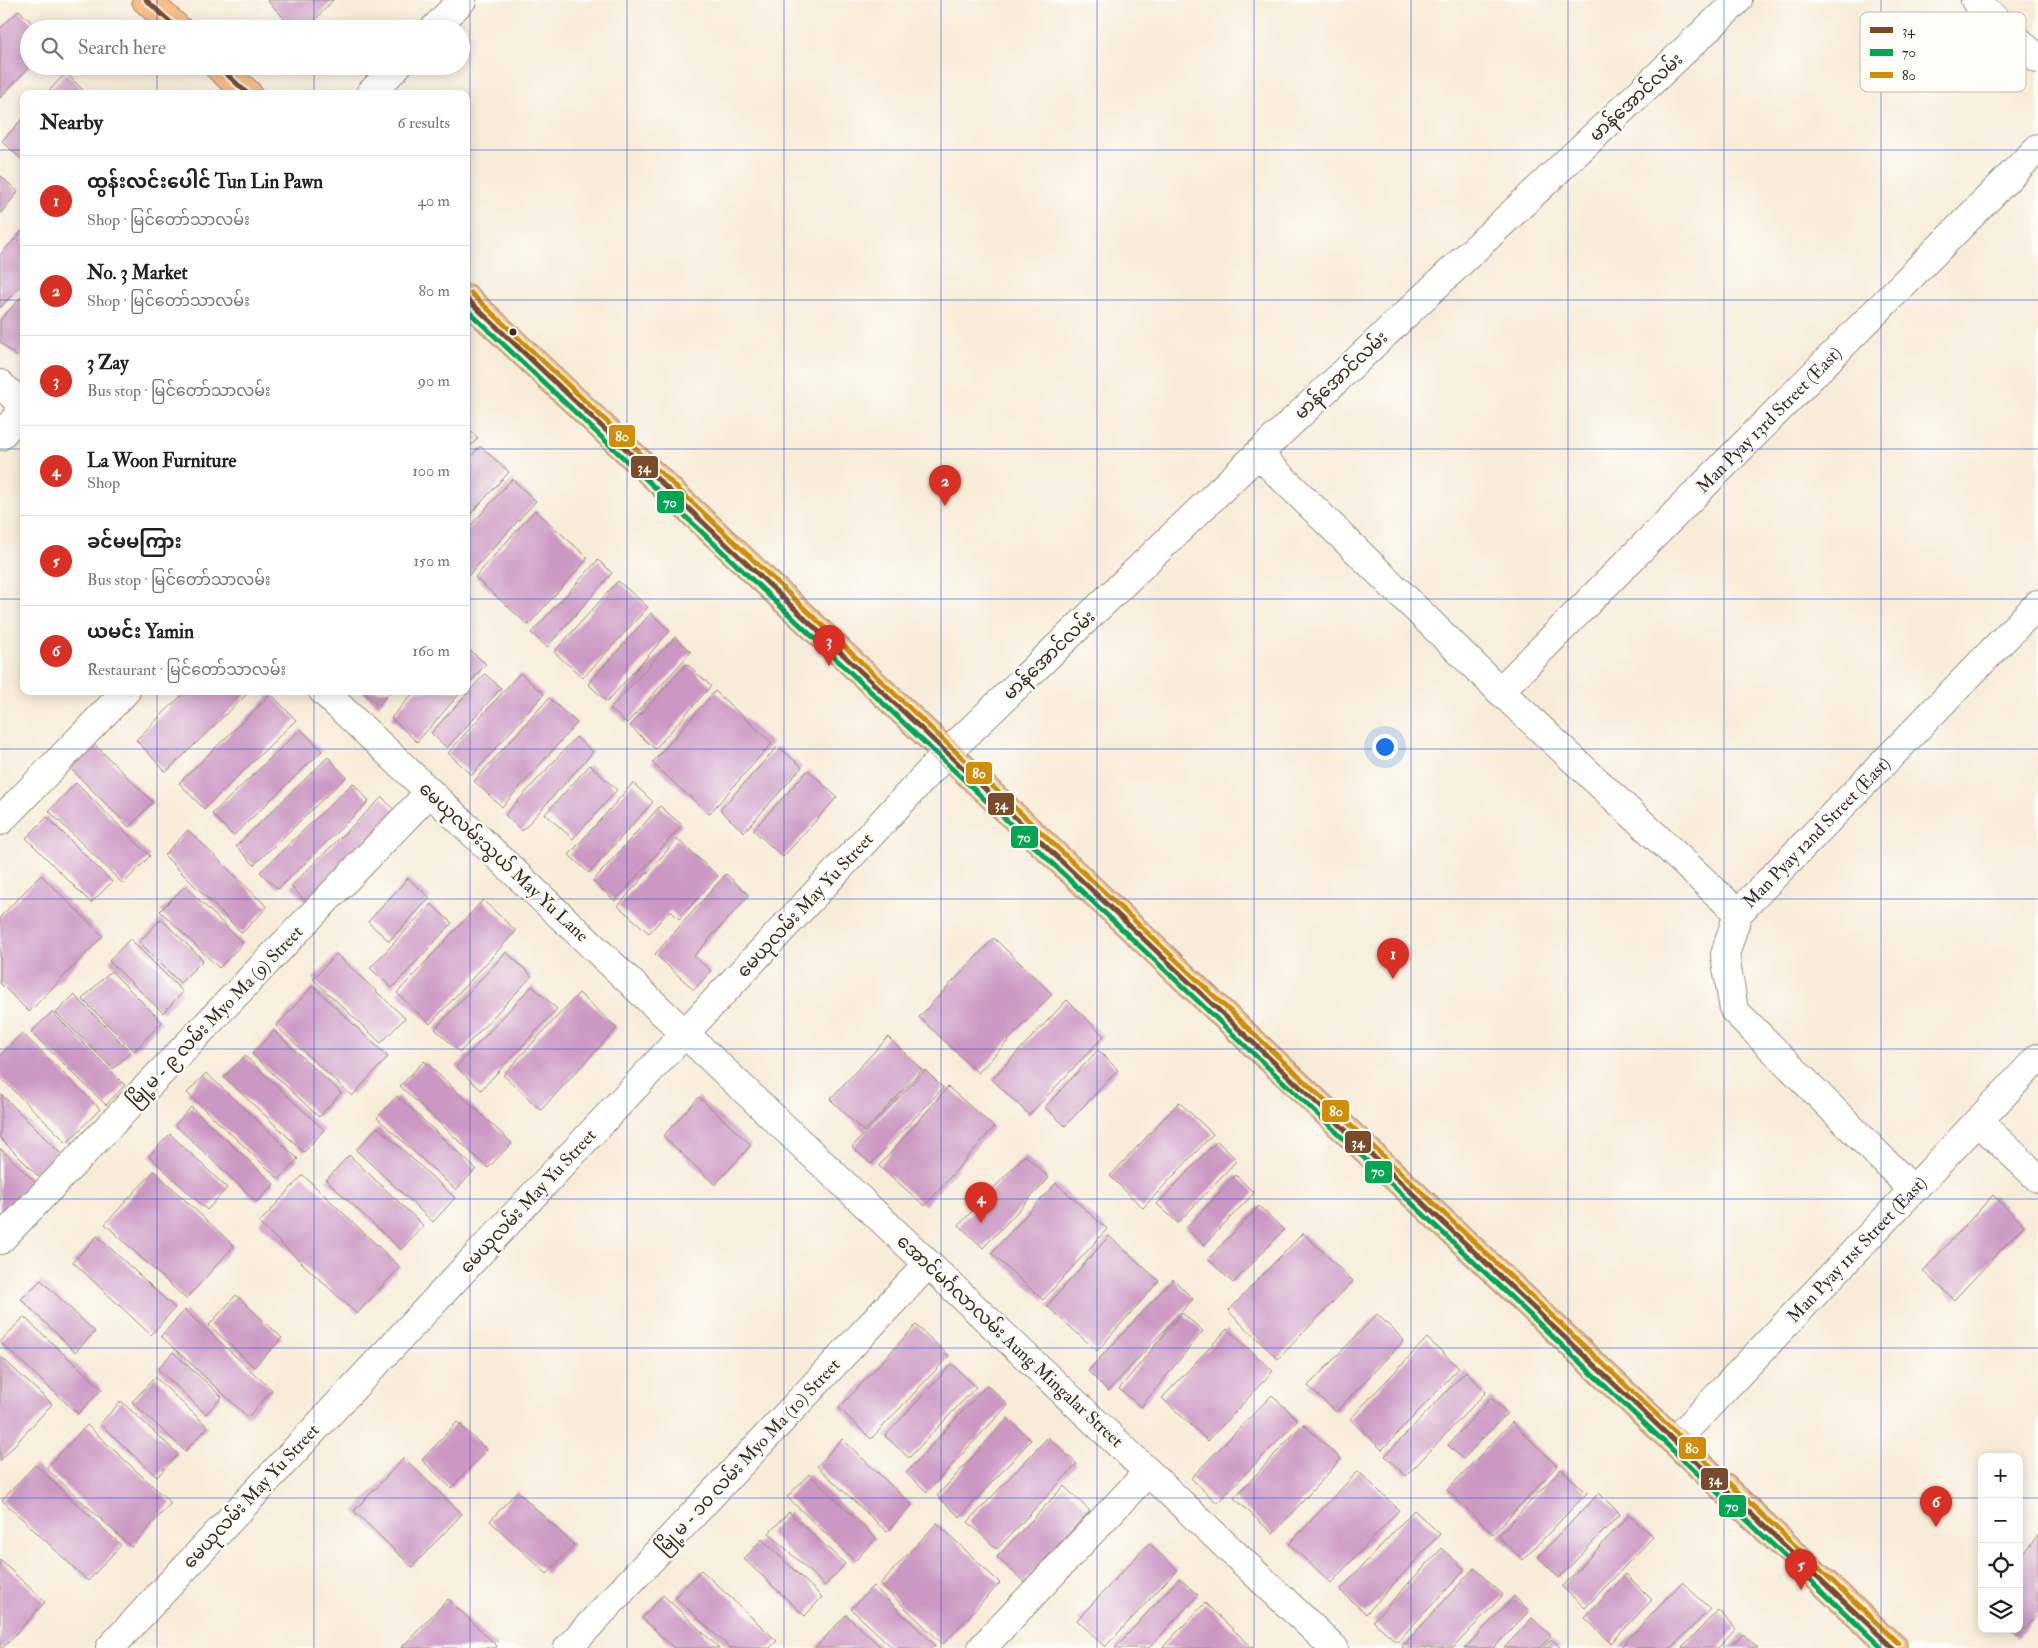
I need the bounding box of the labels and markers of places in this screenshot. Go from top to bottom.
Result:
unlabelled marker [508,327,518,337]
pin: 2 [929,465,961,506]
pin: 3 [813,625,845,666]
pin: 1 [1377,938,1409,979]
pin: 4 [965,1182,997,1223]
pin: 6 [1920,1486,1952,1527]
pin: 5 [1785,1549,1817,1590]

